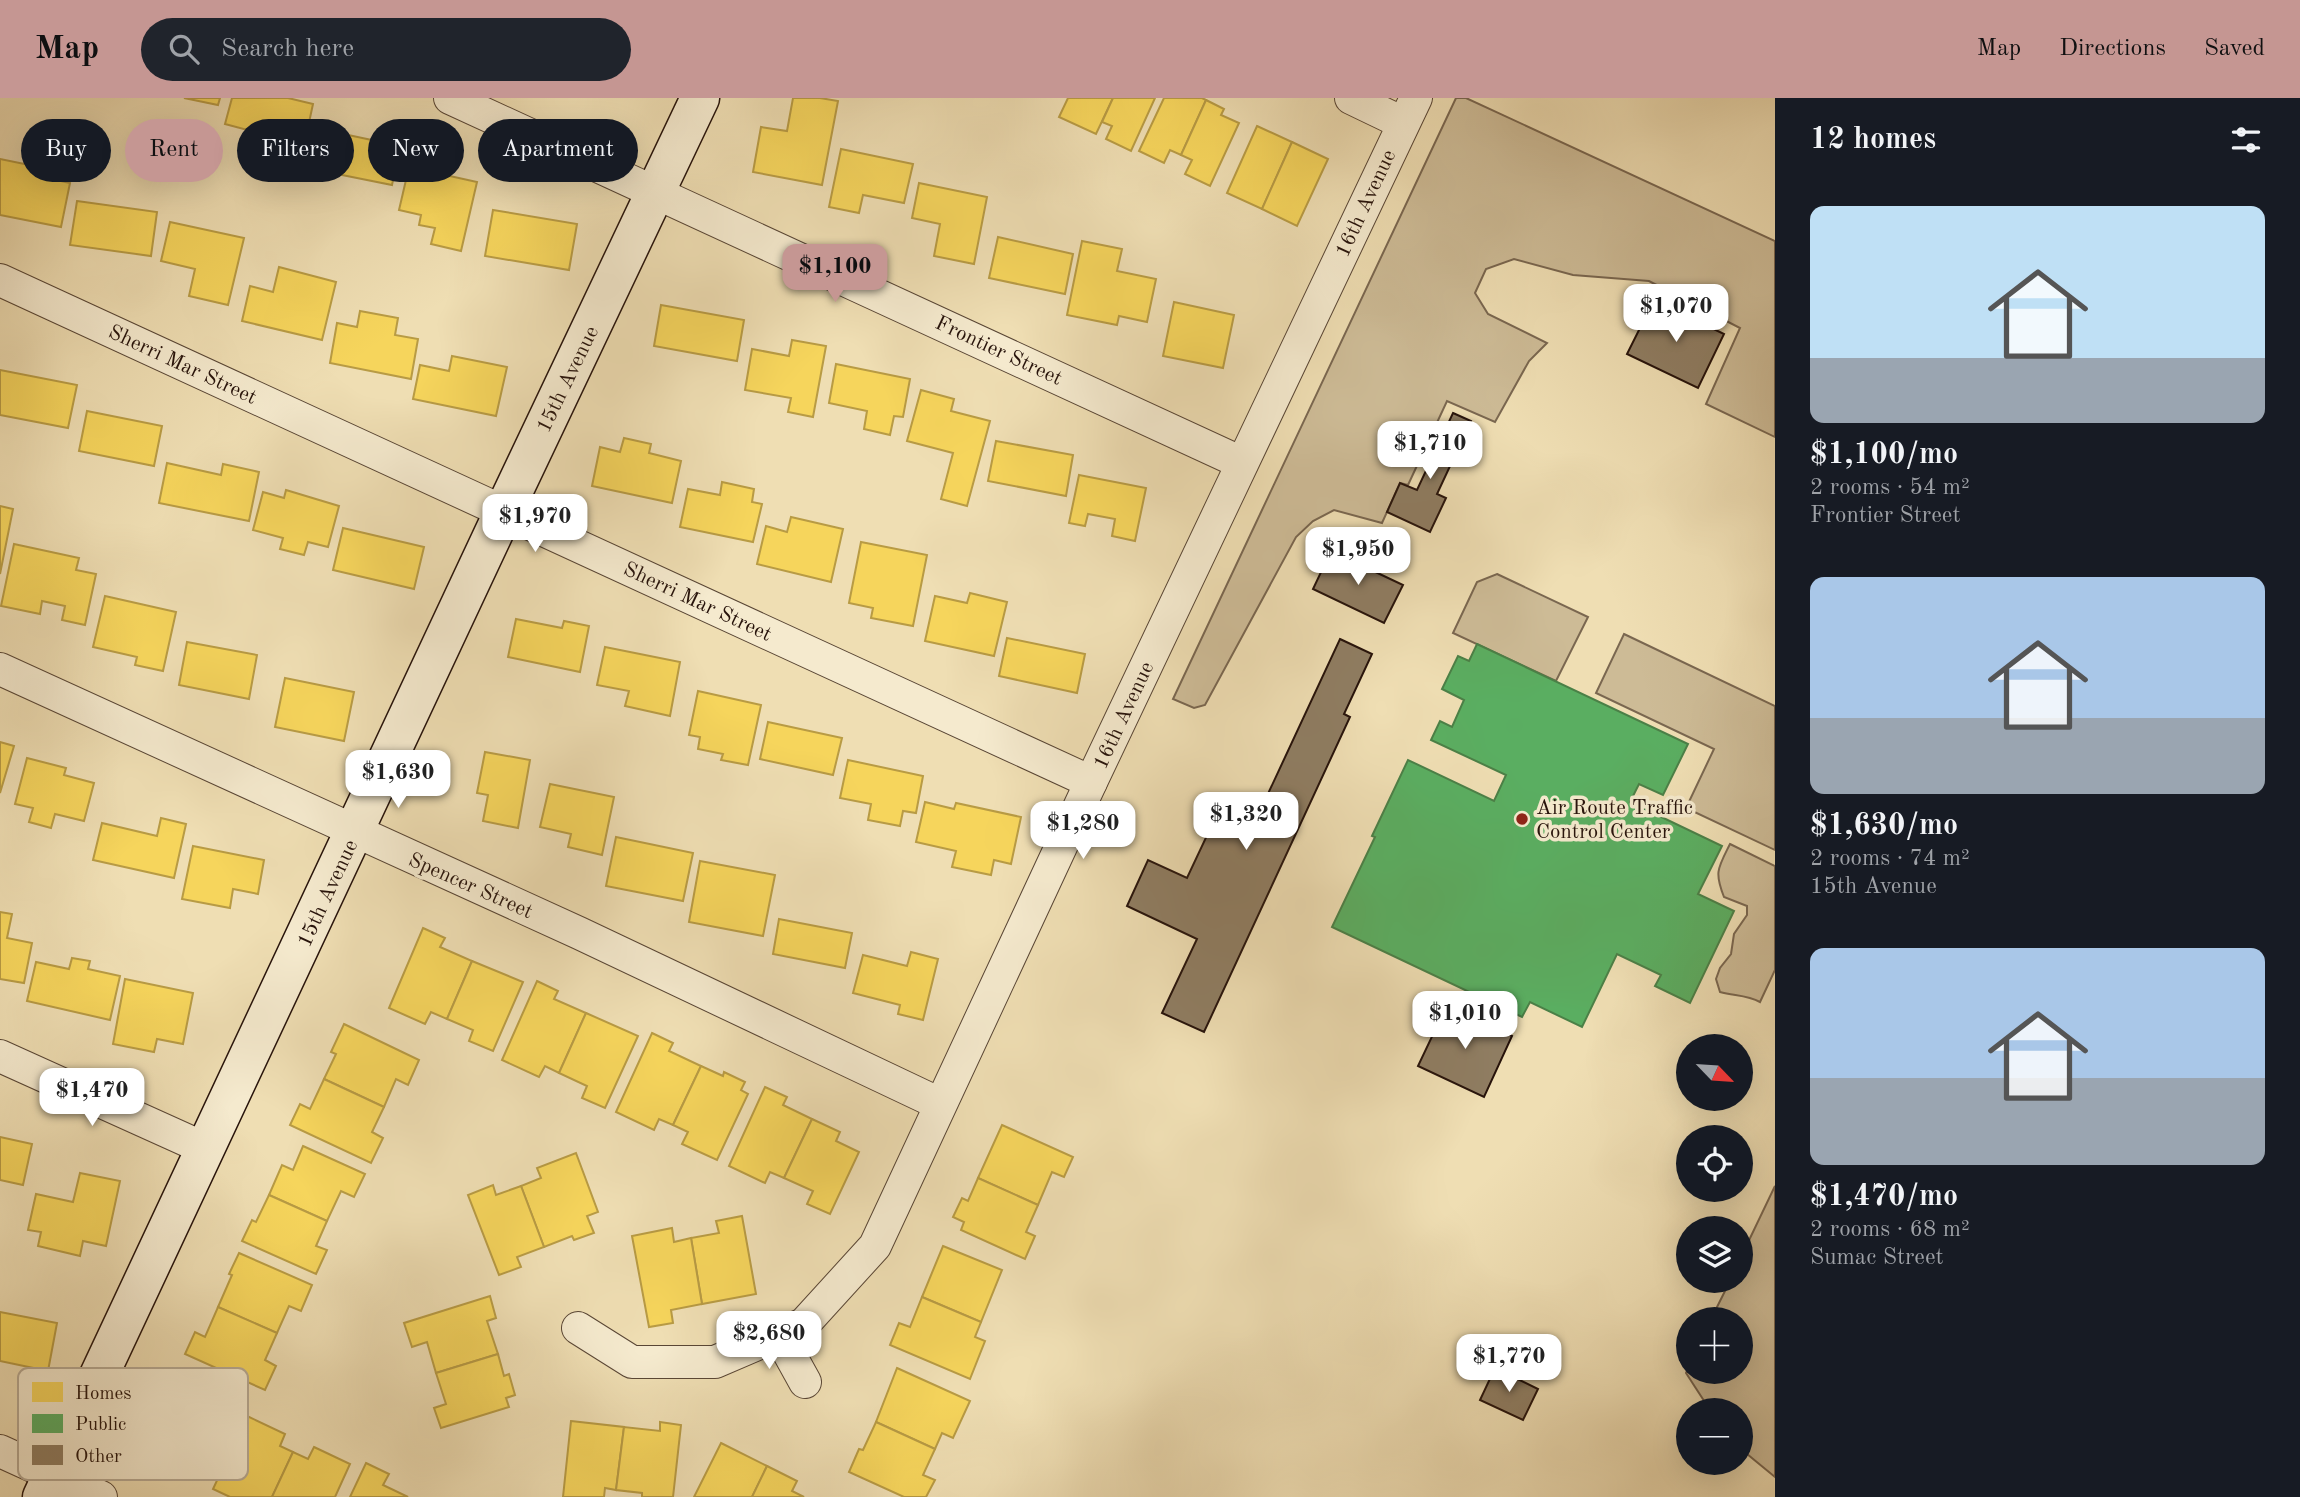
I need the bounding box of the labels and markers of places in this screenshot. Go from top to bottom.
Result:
pin: $1,100 [778,244,892,304]
pin: $1,070 [1619,285,1733,344]
pin: $1,710 [1373,422,1487,481]
pin: $1,970 [478,494,592,554]
pin: $1,950 [1301,528,1415,587]
pin: $1,630 [341,750,455,810]
pin: $1,320 [1189,792,1303,852]
place label: Air Route Traffic Control Center [1536,798,1693,843]
pin: $1,280 [1026,802,1140,861]
marker: Air Route Traffic Control Center [1514,811,1530,827]
pin: $1,010 [1408,992,1522,1051]
pin: $1,470 [35,1068,149,1128]
pin: $2,680 [712,1312,826,1371]
pin: $1,770 [1452,1334,1566,1394]

